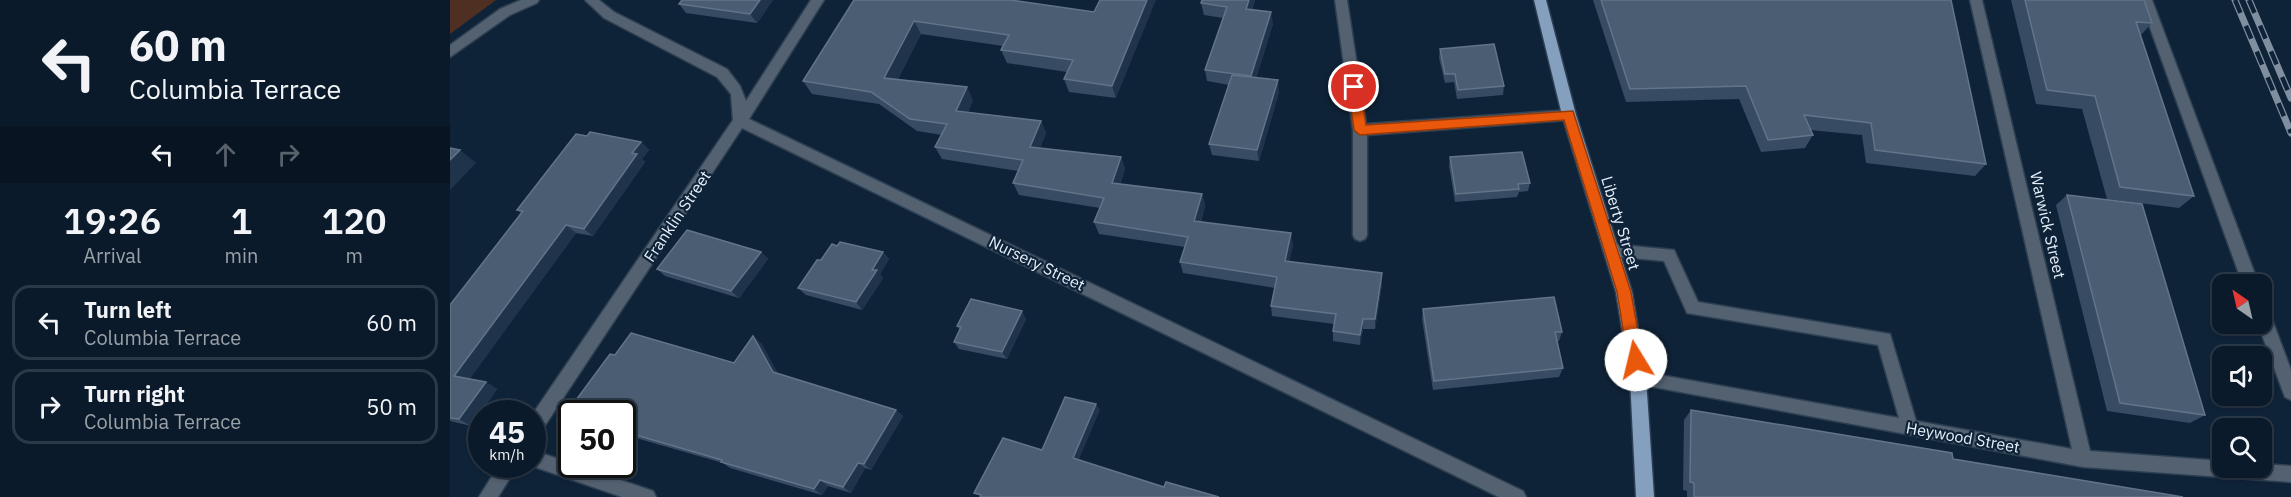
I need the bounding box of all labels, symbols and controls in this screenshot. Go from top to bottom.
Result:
text: 60 m [129,18,227,73]
icon: left [30,24,108,102]
pin [1328,61,1379,112]
icon: arrive [1337,70,1370,103]
text: Columbia Terrace [129,71,341,106]
icon: left [146,138,179,171]
icon: ahead [209,138,242,171]
icon: right [272,138,305,171]
street label: Franklin Street [639,167,715,265]
street label: Warwick Street [2026,170,2070,280]
street label: Liberty Street [1597,174,1645,272]
text: 19:26 [63,197,161,244]
text: 1 [231,197,252,244]
text: 120 [322,197,387,244]
street label: Nursery Street [986,231,1088,295]
text: Arrival [83,242,141,269]
text: min [225,242,258,269]
text: m [345,242,363,269]
north arrow [2212,274,2272,334]
map controls [2212,274,2272,478]
text: Turn left [84,295,172,324]
icon: left [33,306,66,339]
text: 60 m [366,308,417,337]
text: Columbia Terrace [84,324,241,351]
position arrow [1604,328,1668,392]
button: sound [2212,346,2272,406]
text: Turn right [84,379,185,408]
icon: right [33,390,66,423]
text: 50 m [366,392,417,421]
speed limit sign: 50 [558,400,636,478]
text: Columbia Terrace [84,408,241,435]
text: 45 [489,412,525,451]
street label: Heywood Street [1905,417,2021,457]
button: search [2212,418,2272,478]
text: km/h [489,445,525,464]

